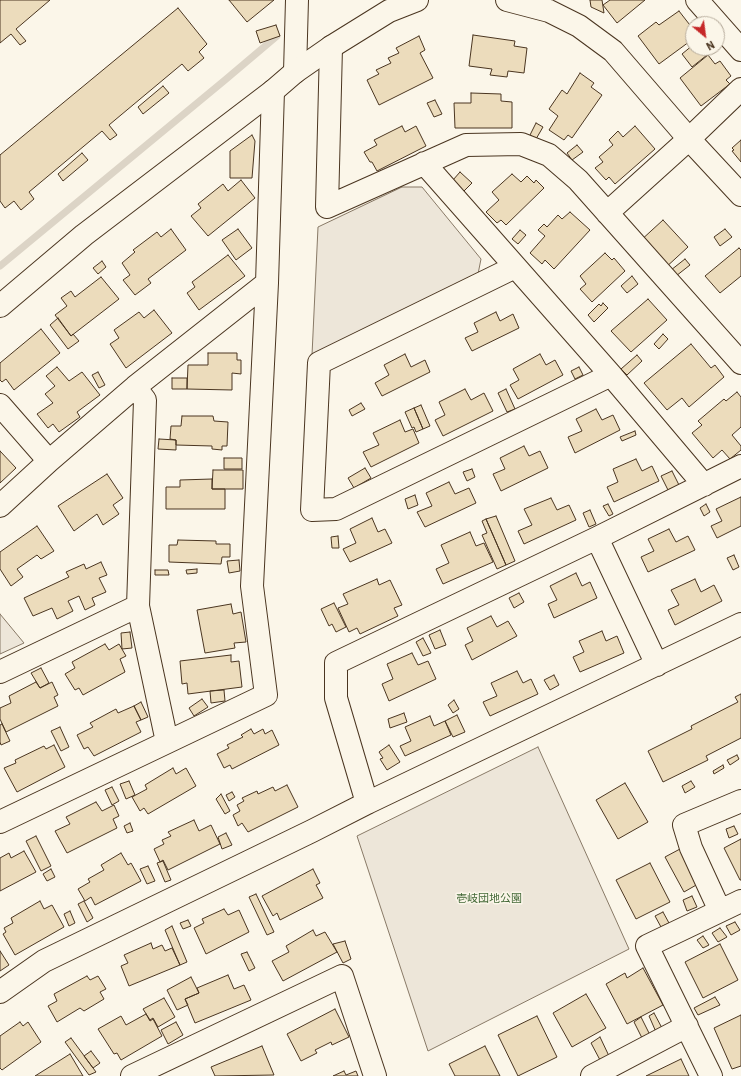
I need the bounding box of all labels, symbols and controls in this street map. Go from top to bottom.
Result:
north arrow [685,16,725,56]
text: N [704,39,717,54]
park label: 壱岐団地公園 [456,891,522,905]

